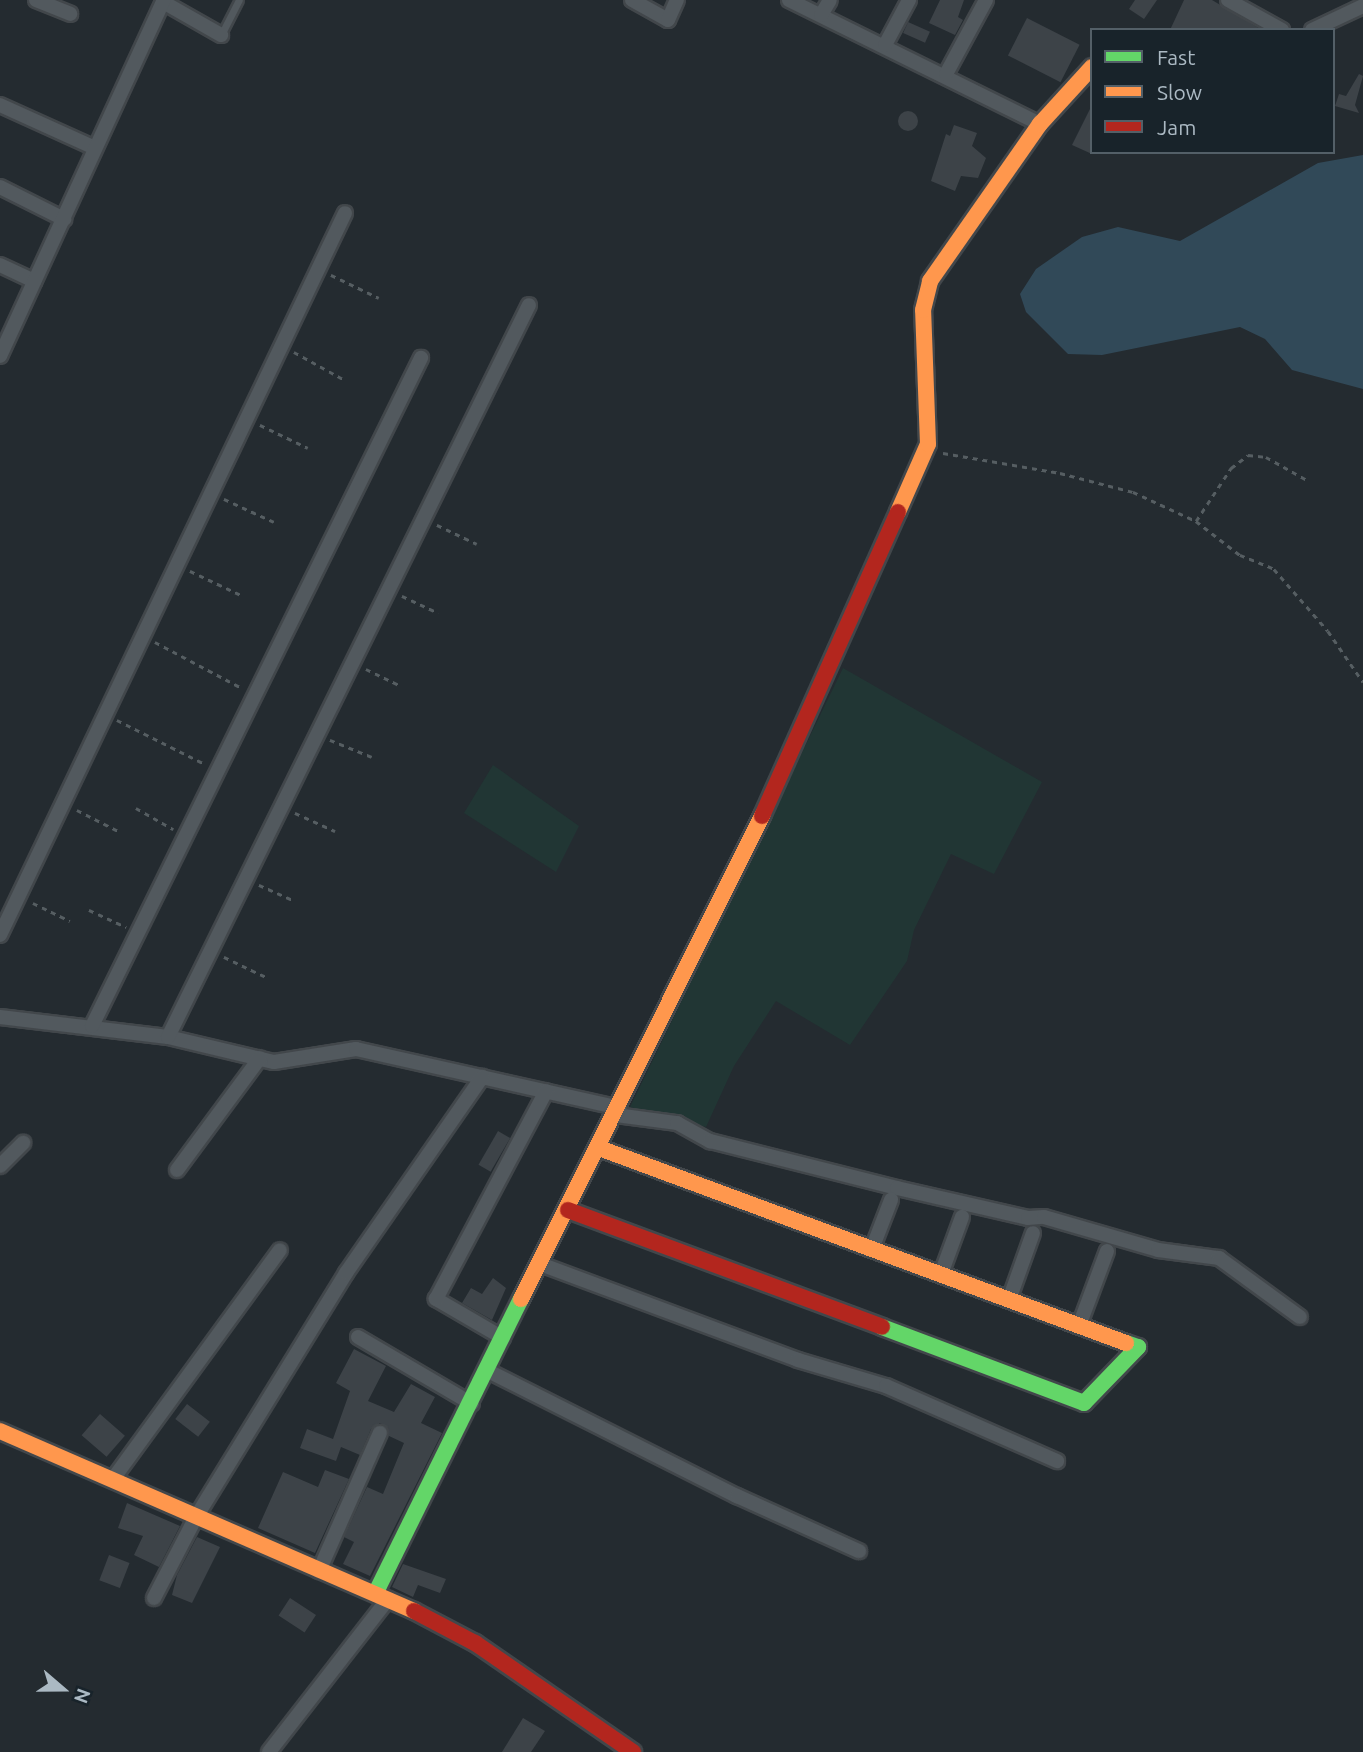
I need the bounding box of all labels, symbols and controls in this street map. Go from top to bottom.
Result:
legend [1090,28,1335,154]
text: Fast [1157,45,1195,69]
text: Slow [1157,80,1202,104]
text: Jam [1157,115,1196,139]
north arrow [28,1654,98,1724]
text: N [70,1686,95,1707]

